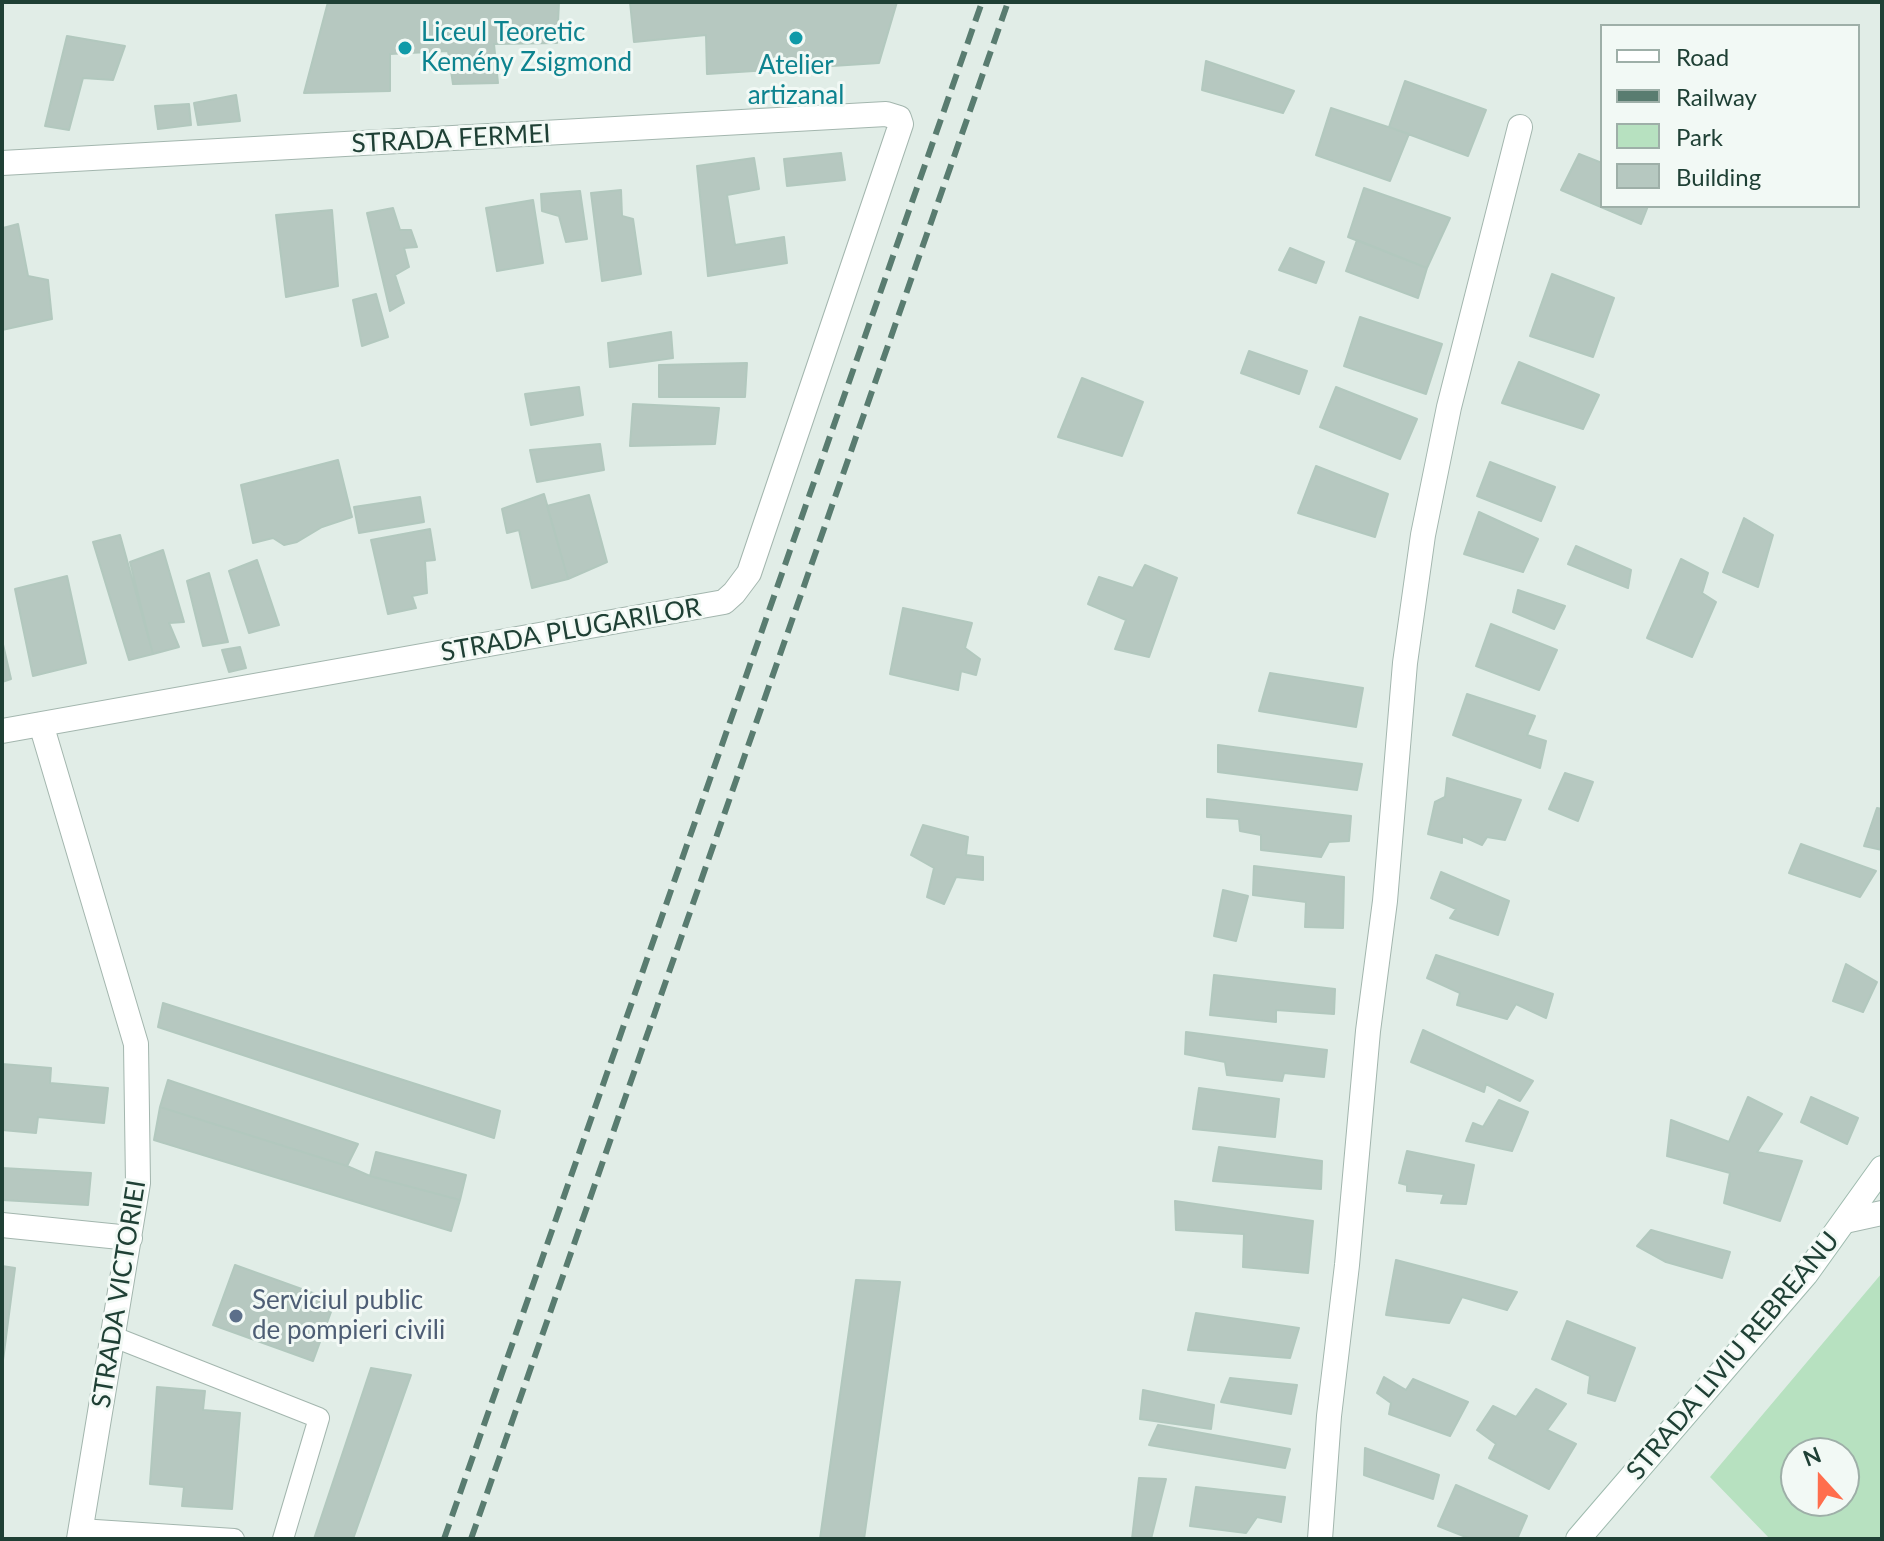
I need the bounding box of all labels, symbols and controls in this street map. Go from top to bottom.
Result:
place label: Liceul Teoretic Kemény Zsigmond [421,17,632,78]
legend [1600,24,1860,208]
marker: Atelier artizanal [787,29,805,47]
marker: Liceul Teoretic Kemény Zsigmond [396,39,414,57]
text: Road [1676,42,1729,71]
place label: Atelier artizanal [748,50,844,112]
text: Railway [1676,82,1757,111]
street label: STRADA FERMEI [351,118,551,160]
text: Park [1676,122,1723,151]
text: Building [1676,162,1761,191]
street label: STRADA PLUGARILOR [438,592,704,668]
street label: STRADA VICTORIEI [86,1178,152,1410]
street label: STRADA LIVIU REBREANU [1620,1226,1846,1486]
place label: Serviciul public de pompieri civili [252,1285,445,1346]
marker: Serviciul public de pompieri civili [227,1307,245,1325]
north arrow [1780,1437,1860,1517]

